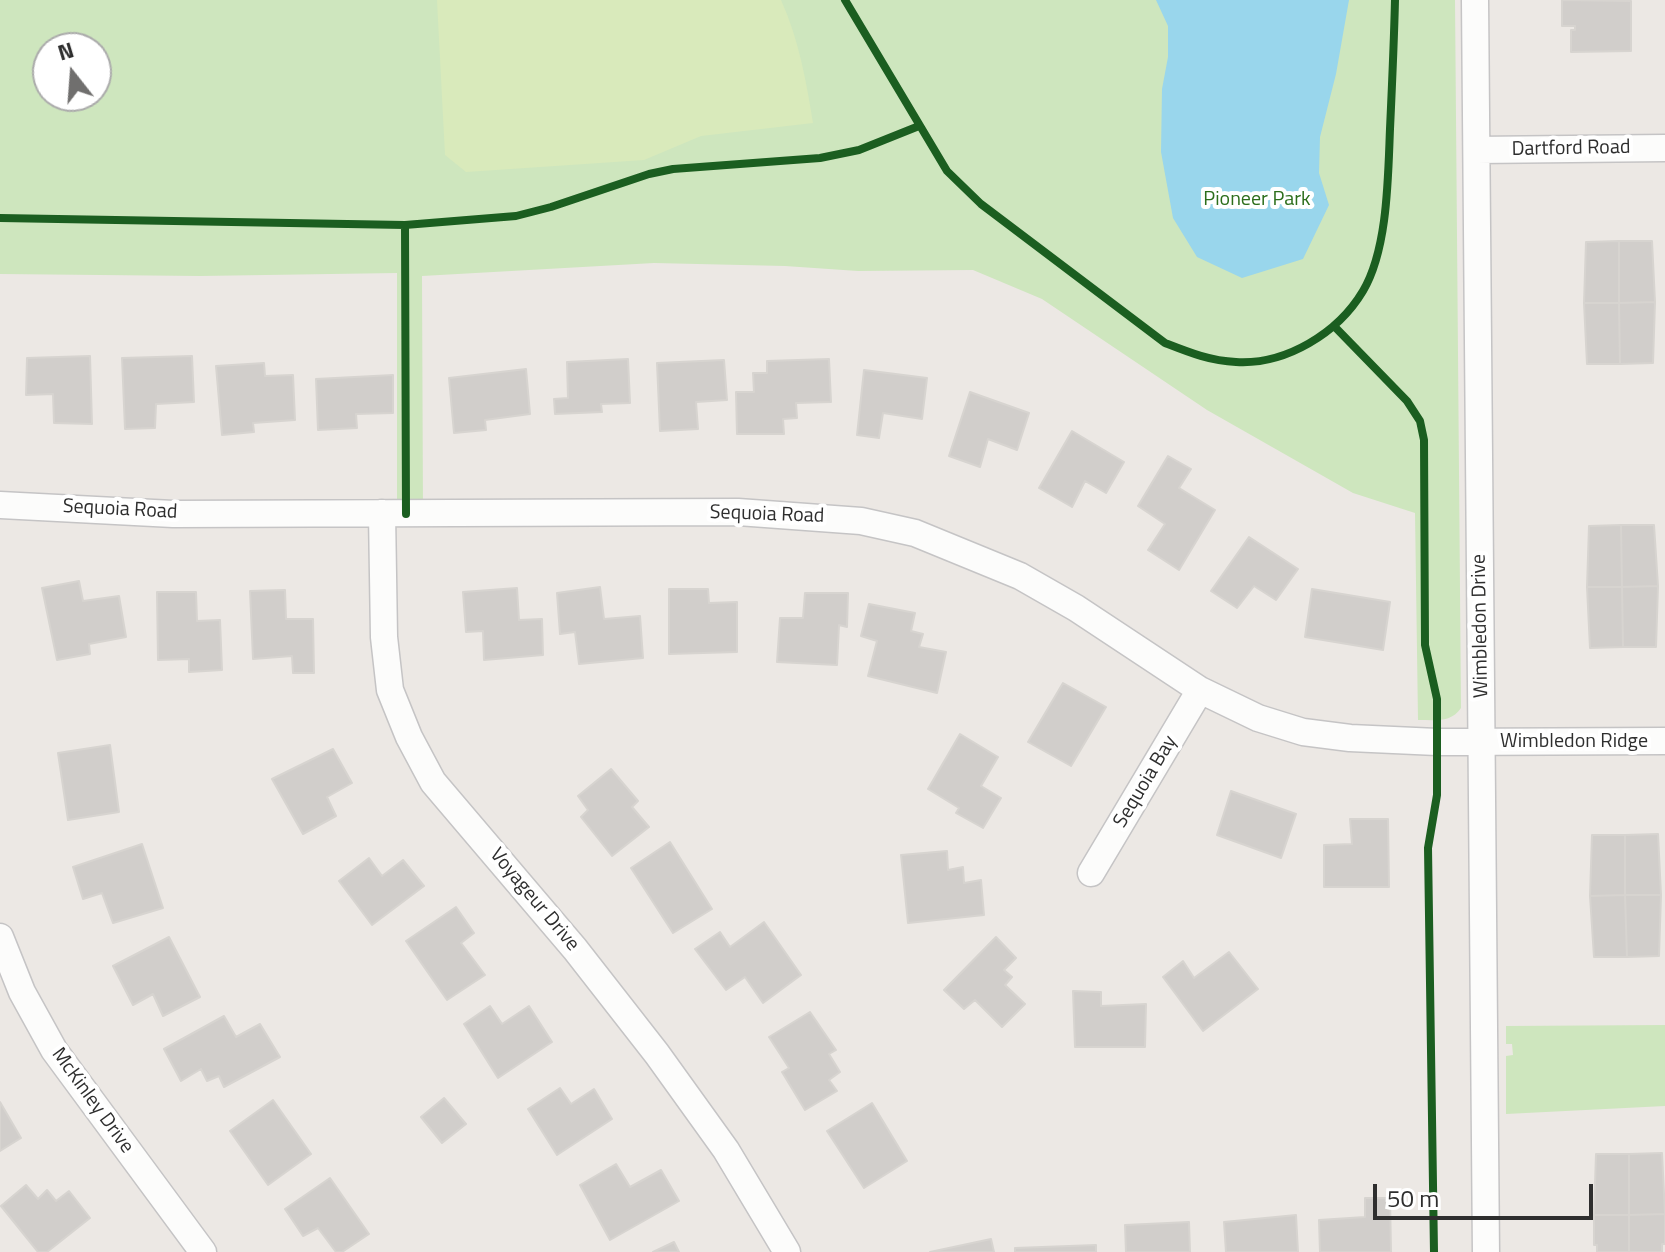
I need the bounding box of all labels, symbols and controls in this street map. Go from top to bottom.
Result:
north arrow [32,32,112,112]
text: N [53,32,78,69]
street label: Dartford Road [1511,136,1631,162]
park label: Pioneer Park [1203,188,1311,212]
street label: Sequoia Road [62,495,178,525]
street label: Sequoia Road [709,501,825,529]
street label: Wimbledon Drive [1468,554,1494,698]
street label: Wimbledon Ridge [1500,730,1648,754]
street label: Sequoia Bay [1109,732,1183,832]
street label: Voyageur Drive [484,844,584,956]
street label: McKinley Drive [46,1044,138,1158]
scale bar [1377,1168,1597,1218]
text: 50 m [1387,1180,1439,1216]

